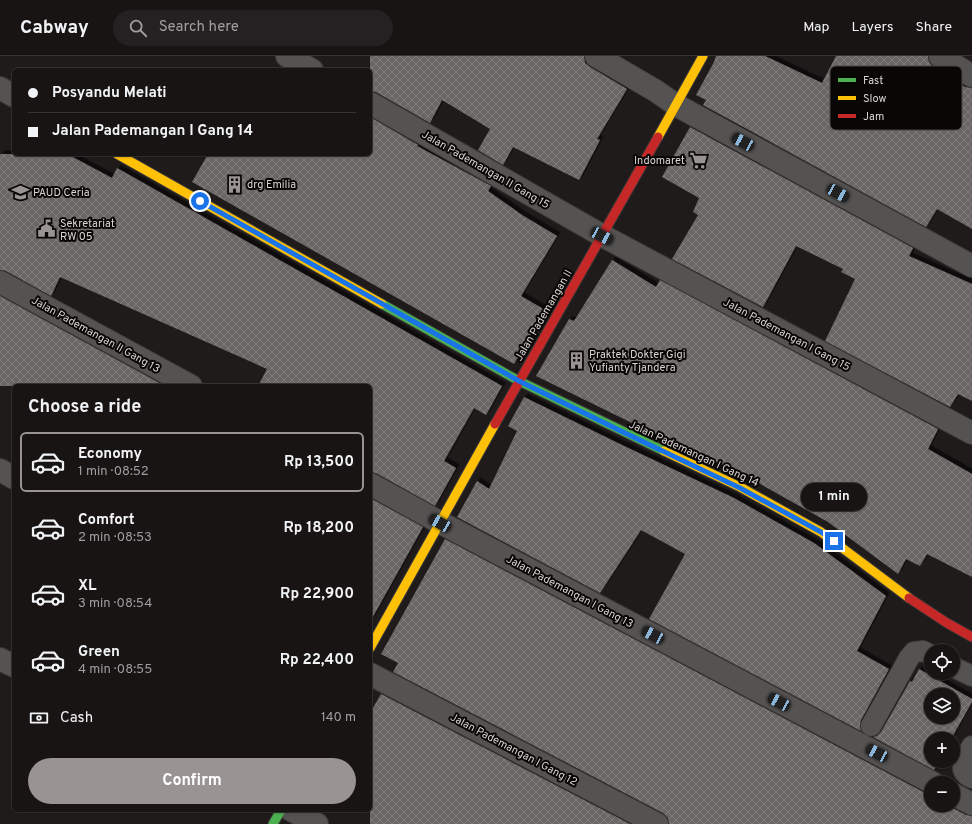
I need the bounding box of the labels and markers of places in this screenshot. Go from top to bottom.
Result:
supermarket icon: Indomaret [688,150,708,170]
place label: Indomaret [634,154,685,168]
building icon: drg Emilia [224,174,244,194]
place label: drg Emilia [247,178,296,192]
school or university icon: PAUD Ceria [10,182,30,202]
place label: PAUD Ceria [33,186,90,200]
place label: Sekretariat RW 05 [60,217,115,244]
public building icon: Sekretariat RW 05 [37,219,57,239]
place label: Praktek Dokter Gigi Yufianty Tjandera [589,348,685,375]
building icon: Praktek Dokter Gigi Yufianty Tjandera [566,350,586,370]

